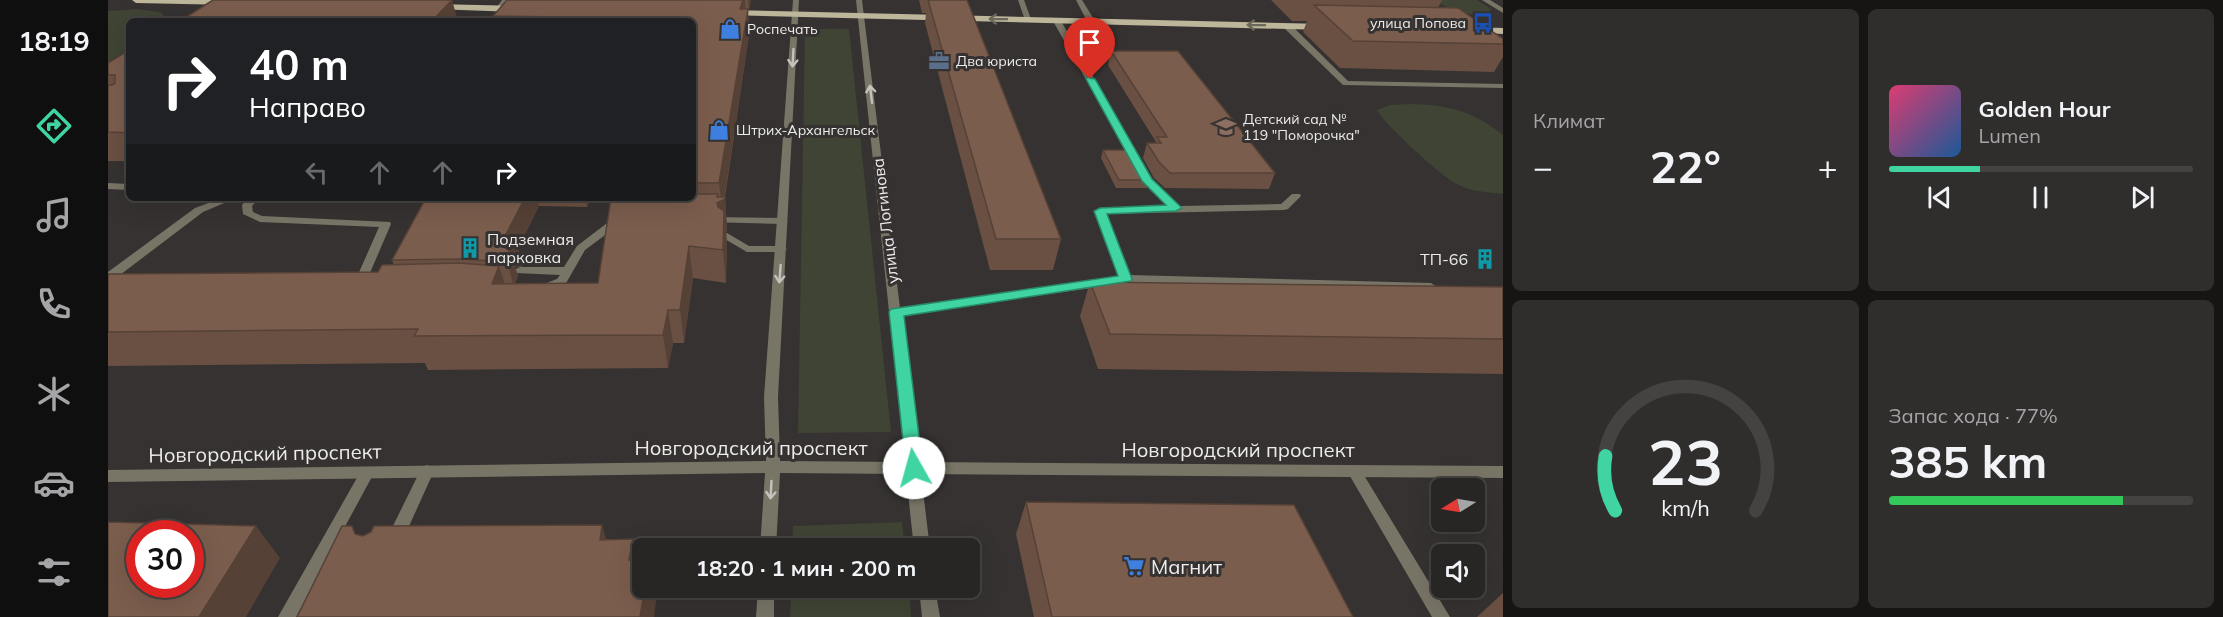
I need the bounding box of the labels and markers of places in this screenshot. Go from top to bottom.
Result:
bus stop icon: улица Попова [1471,11,1495,35]
place label: улица Попова [1370,14,1466,32]
shop icon: Роспечать [718,17,742,41]
pin [1064,17,1115,79]
place label: Роспечать [747,20,818,38]
office icon: Два юриста [927,49,951,73]
place label: Два юриста [956,52,1037,70]
place label: Детский сад № 119 "Поморочка" [1243,110,1360,144]
school or university icon: Детский сад № 119 "Поморочка" [1214,115,1238,139]
shop icon: Штрих-Архангельск [707,118,731,142]
place label: Штрих-Архангельск [736,121,875,139]
place label: Подземная парковка [487,229,574,267]
building icon: Подземная парковка [458,236,482,260]
building icon: ТП-66 [1473,247,1497,271]
place label: ТП-66 [1420,249,1468,269]
supermarket icon: Магнит [1122,554,1146,578]
place label: Магнит [1151,554,1223,579]

